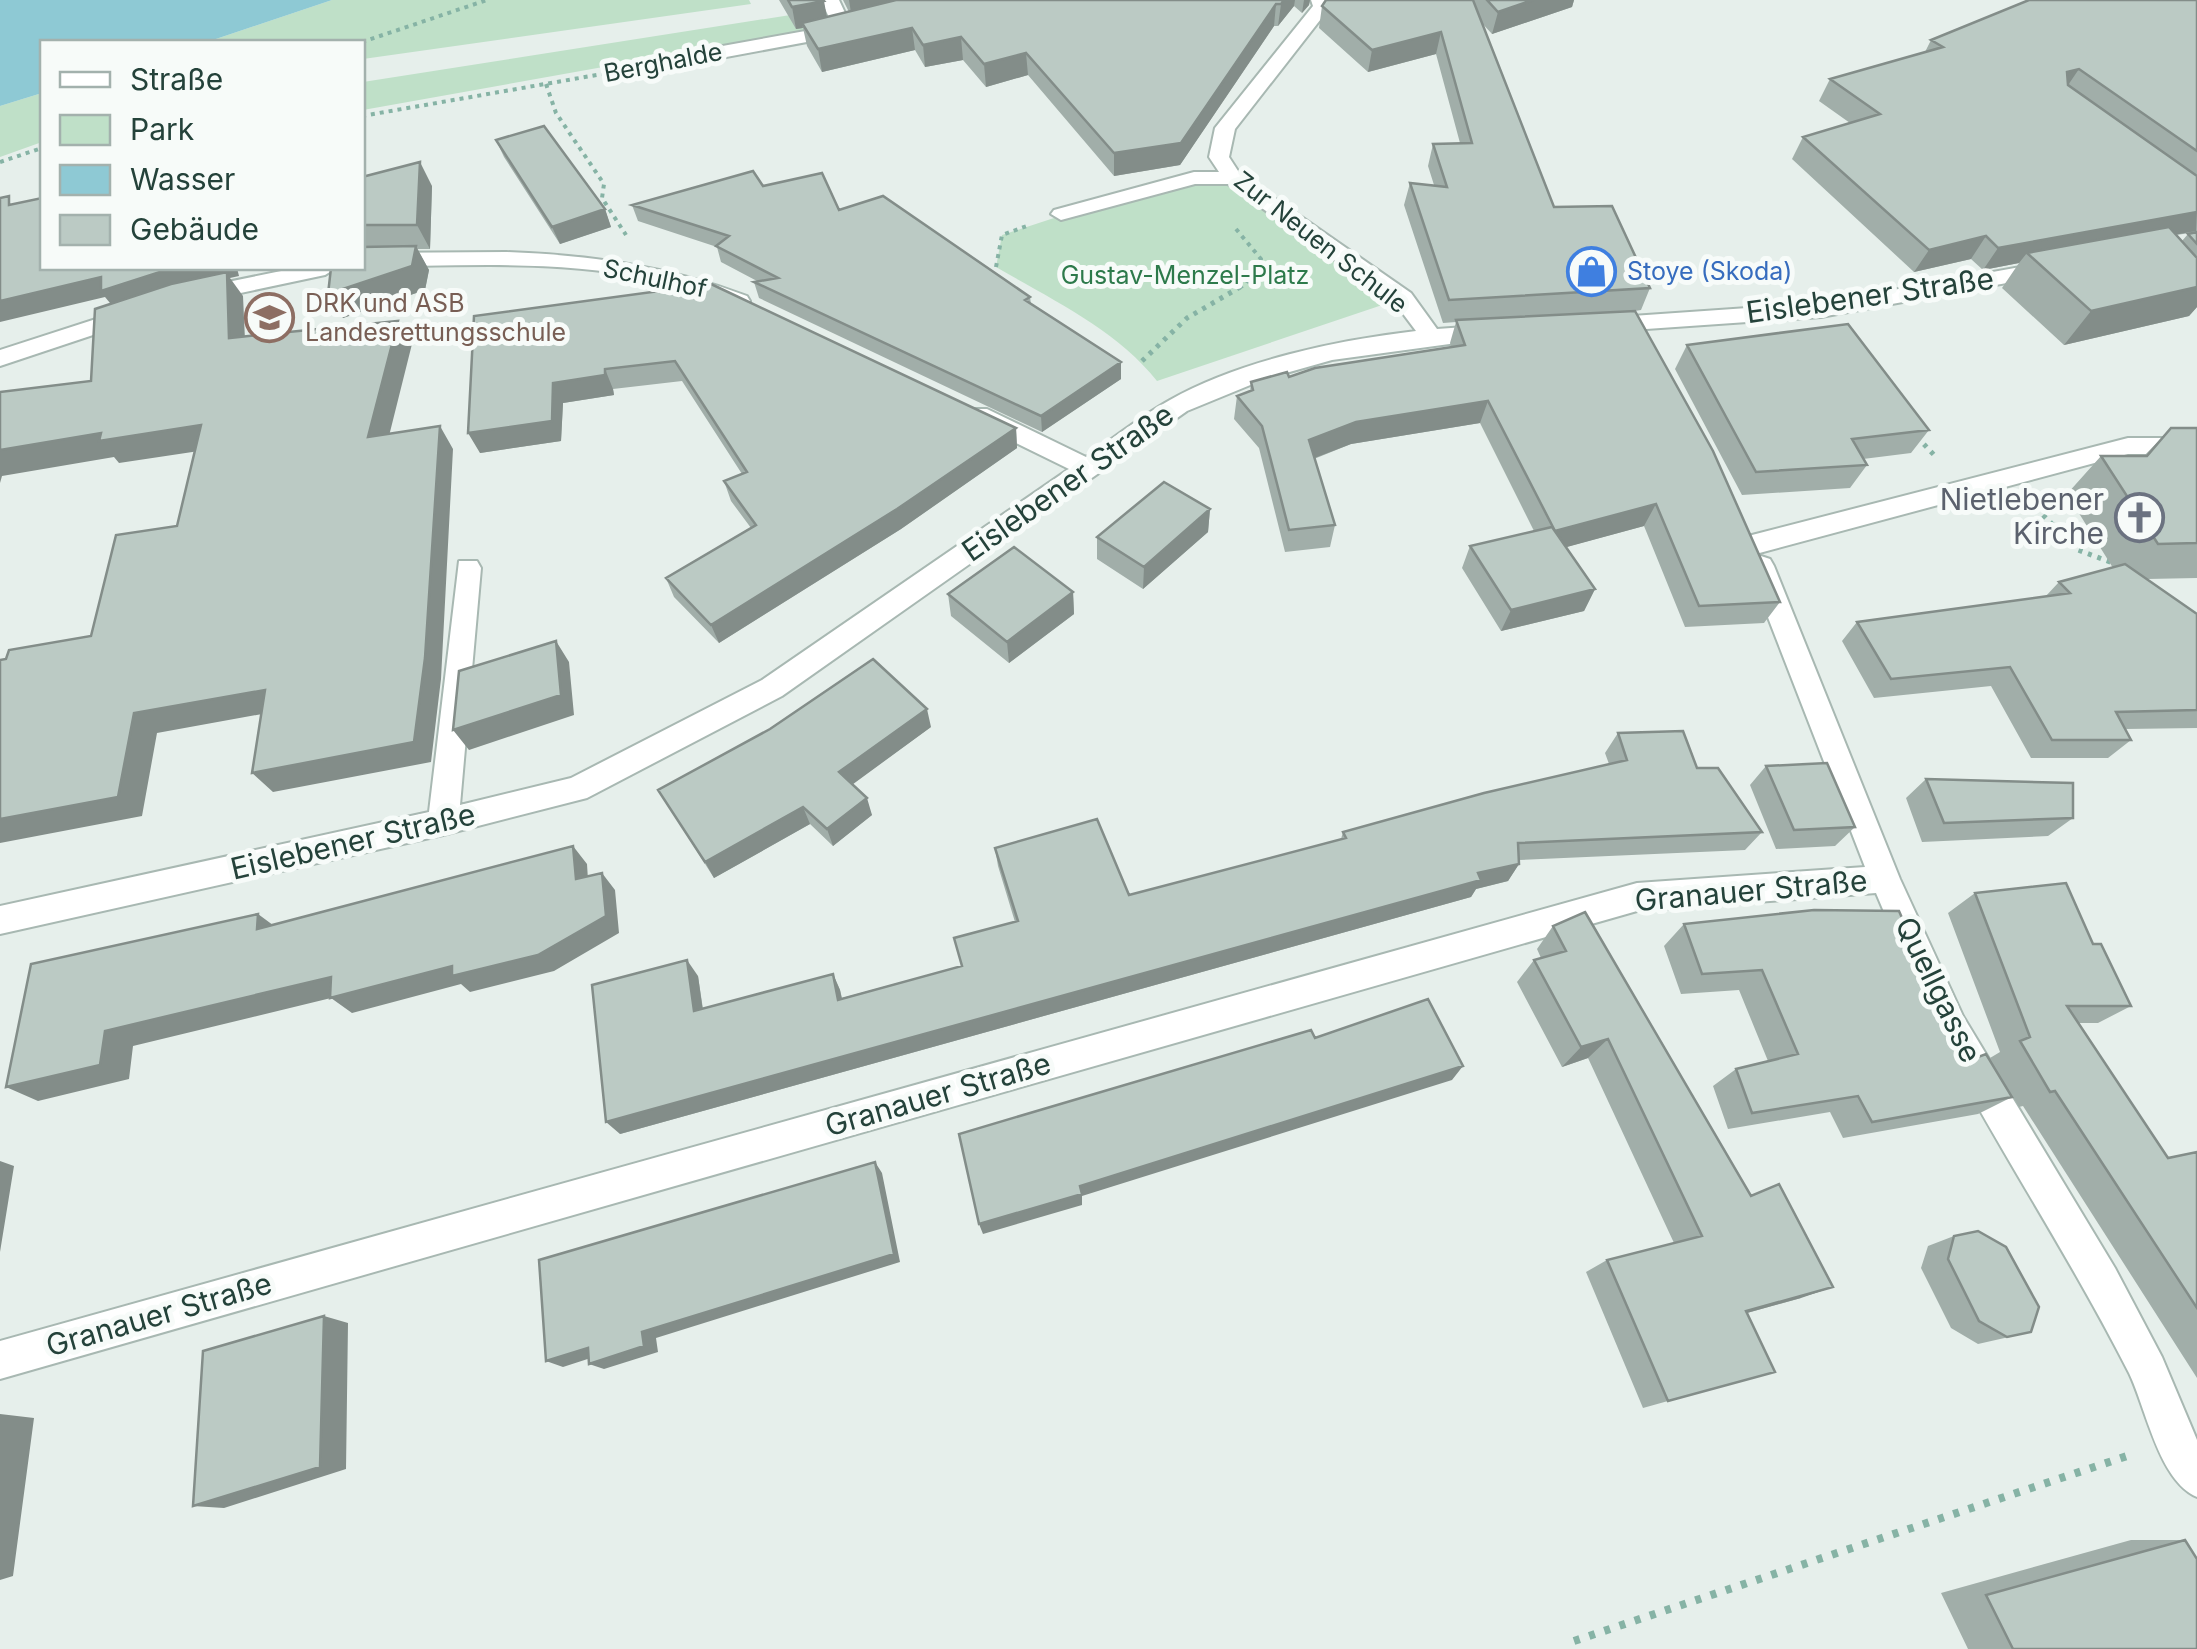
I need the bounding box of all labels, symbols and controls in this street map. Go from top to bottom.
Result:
street label: Berghalde [601,36,725,88]
legend [40,40,365,270]
text: Straße [130,61,223,97]
text: Park [130,111,195,147]
text: Wasser [130,161,235,197]
street label: Zur Neuen Schule [1228,165,1414,319]
text: Gebäude [130,211,259,247]
shop icon: Stoye (Skoda) [1566,245,1618,297]
street label: Schulhof [601,252,709,304]
place label: Stoye (Skoda) [1627,256,1792,286]
park label: Gustav-Menzel-Platz [1061,260,1309,290]
street label: Eislebener Straße [1744,260,1996,330]
place label: DRK und ASB Landesrettungsschule [305,288,566,347]
school or university icon: DRK und ASB Landesrettungsschule [244,291,296,343]
street label: Eislebener Straße [955,396,1180,569]
place label: Nietlebener Kirche [1940,481,2104,551]
church icon: Nietlebener Kirche [2113,491,2165,543]
street label: Eislebener Straße [227,795,479,887]
street label: Granauer Straße [1633,862,1869,918]
street label: Quellgasse [1888,911,1990,1068]
street label: Granauer Straße [821,1045,1055,1143]
street label: Granauer Straße [42,1265,276,1363]

